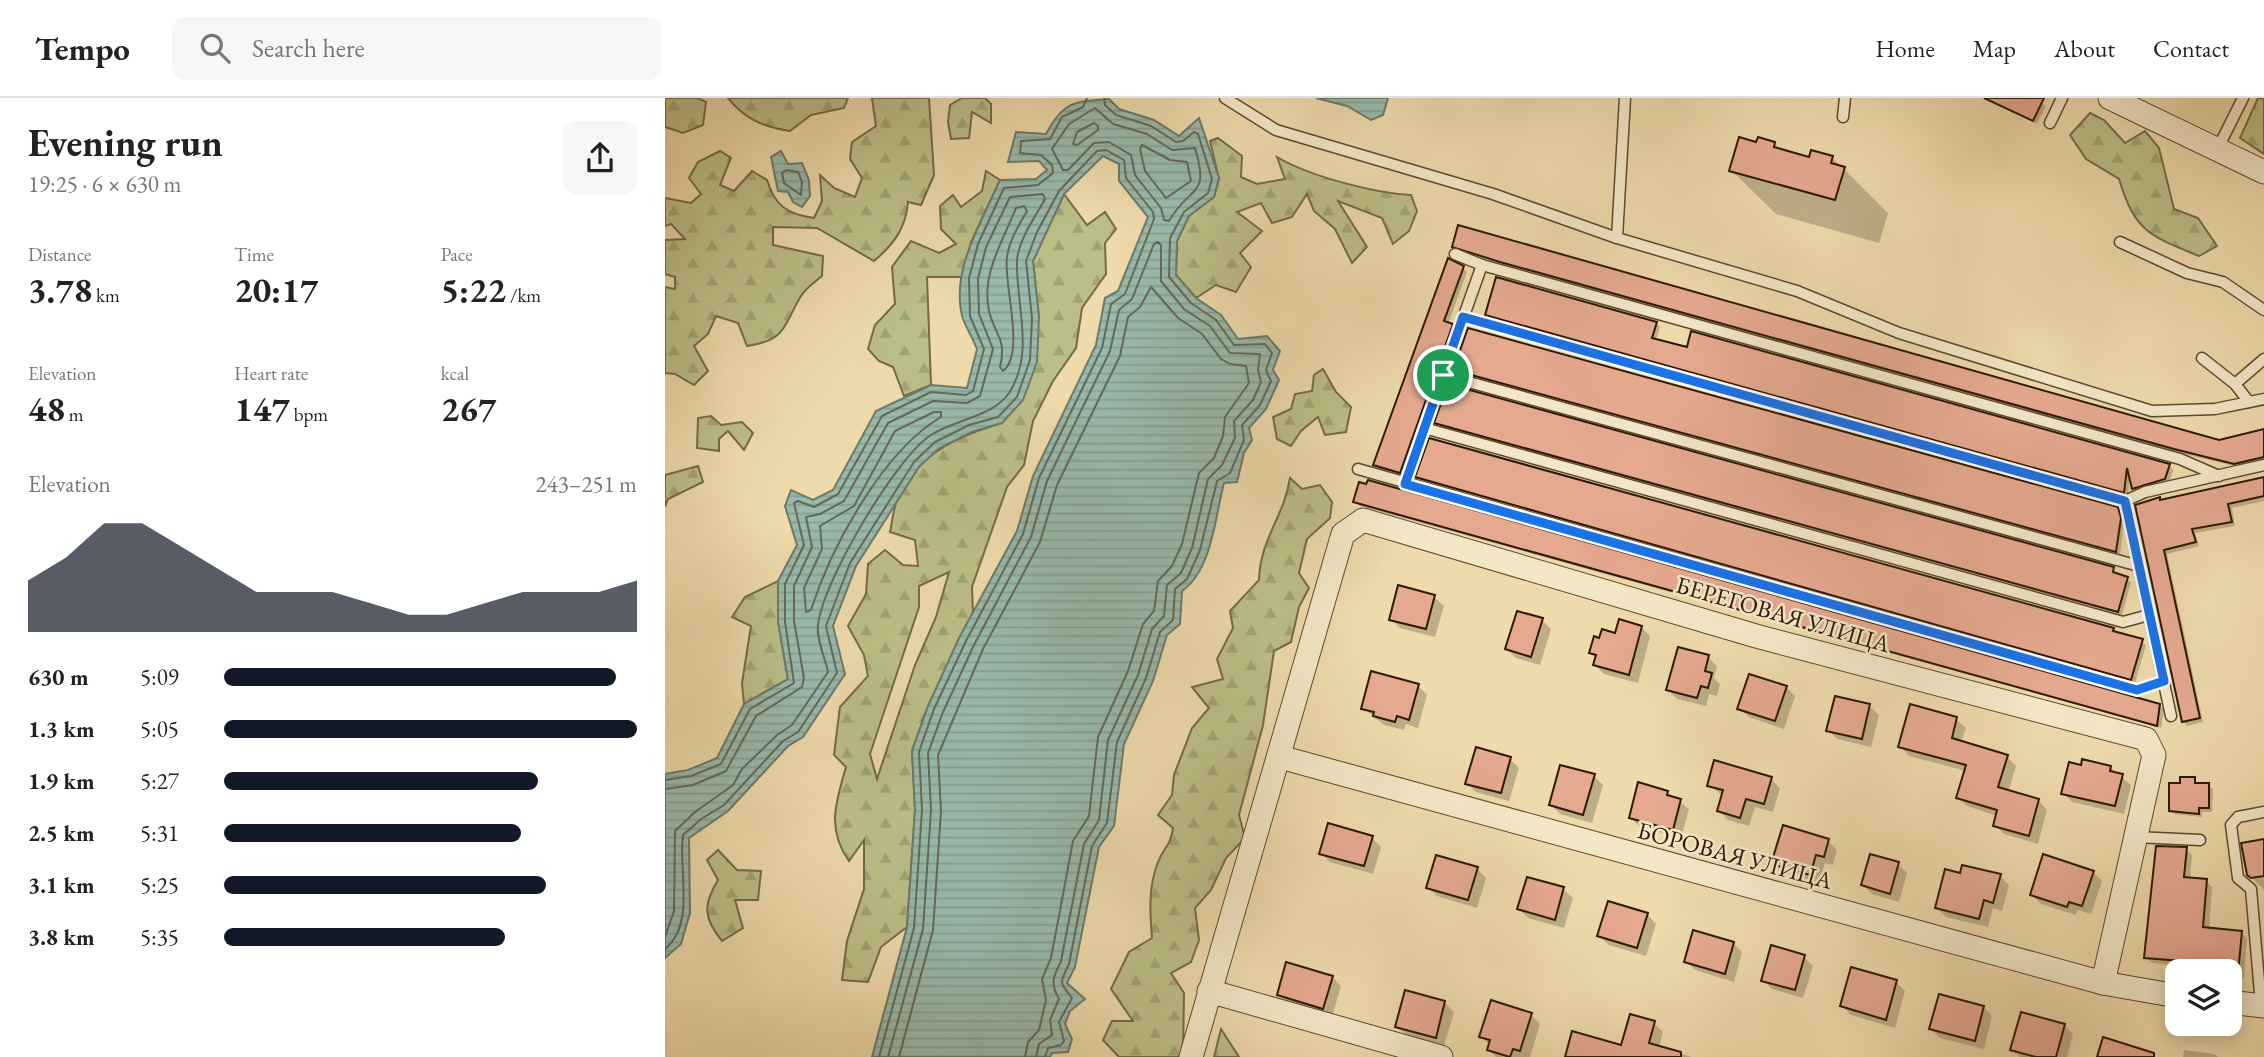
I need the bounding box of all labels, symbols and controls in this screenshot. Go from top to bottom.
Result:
search box [172,17,662,80]
text: Tempo [35,27,130,70]
icon: search [196,29,234,67]
text: Search here [252,31,365,65]
text: Home [1875,33,1935,64]
text: Map [1973,33,2016,64]
text: About [2054,33,2115,64]
text: Contact [2153,33,2229,64]
text: Evening run [28,118,223,167]
button: share [563,121,637,195]
text: 19:25 · 6 × 630 m [28,169,181,199]
text: Distance [28,242,91,267]
text: Time [234,242,274,267]
text: Pace [441,242,473,267]
text: 3.78 [28,267,92,312]
text: 20:17 [234,267,318,312]
text: 5:22 [441,267,506,312]
text: km [92,283,120,308]
text: /km [506,283,541,308]
pin [1413,345,1473,405]
icon: arrive [1424,356,1462,394]
text: Elevation [28,361,96,386]
text: Heart rate [234,361,308,386]
text: kcal [441,361,469,386]
text: 48 [28,386,65,431]
text: 147 [234,386,290,431]
text: 267 [441,386,496,431]
text: m [65,402,84,427]
text: bpm [290,402,328,427]
text: Elevation [28,469,111,499]
text: 243–251 m [536,469,637,499]
street label: БЕРЕГОВАЯ УЛИЦА [1672,569,1894,660]
text: 630 m [28,662,89,692]
text: 5:09 [140,662,179,692]
text: 1.3 km [28,714,95,744]
text: 5:05 [140,714,179,744]
text: 1.9 km [28,766,95,796]
text: 5:27 [140,766,179,796]
street label: БОРОВАЯ УЛИЦА [1634,814,1836,896]
text: 2.5 km [28,818,95,848]
text: 5:31 [140,818,179,848]
text: 3.1 km [28,870,95,900]
text: 5:25 [140,870,179,900]
text: 3.8 km [28,922,95,952]
text: 5:35 [140,922,179,952]
map controls [2165,959,2242,1036]
button: layers [2165,959,2242,1036]

